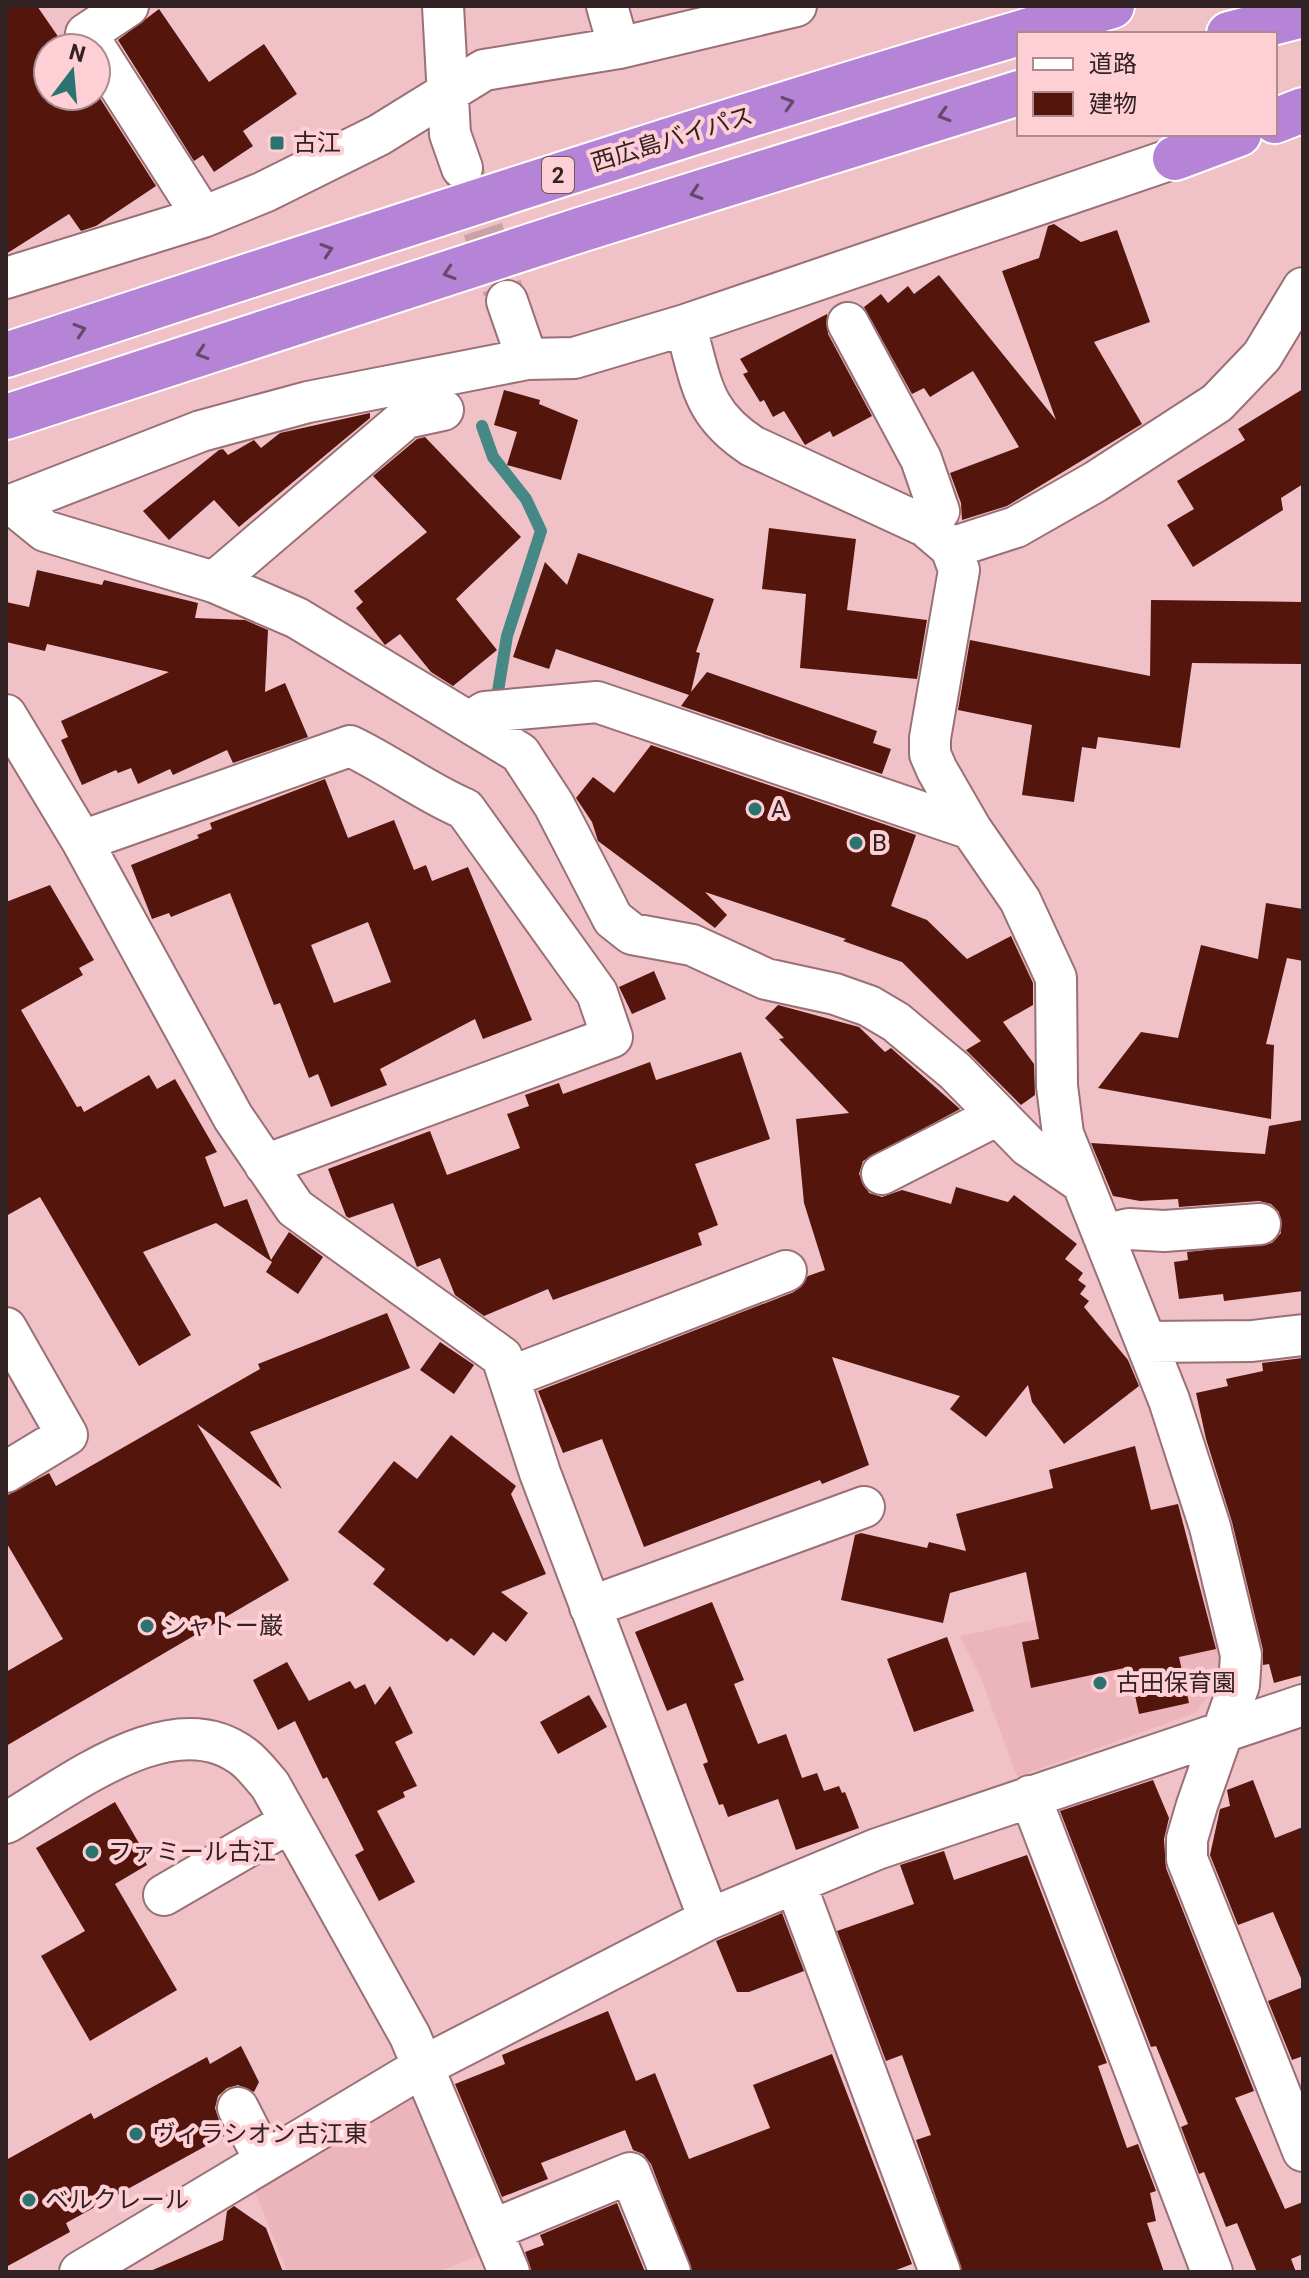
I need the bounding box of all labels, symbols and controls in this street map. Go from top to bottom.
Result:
north arrow [32,32,112,112]
legend [1017,32,1277,136]
text: N [66,39,88,67]
text: 道路 [1089,50,1137,78]
text: 建物 [1089,90,1137,118]
one-way arrow [781,96,795,112]
street label: 西広島バイパス [588,101,756,177]
one-way arrow [938,106,952,122]
place label: 古江 [293,129,341,157]
marker: 古江 [268,134,286,152]
road number: 2 [542,157,574,193]
one-way arrow [690,184,704,200]
one-way arrow [320,243,334,259]
one-way arrow [442,263,456,279]
one-way arrow [72,324,86,340]
one-way arrow [195,344,209,360]
place label: A [771,795,787,823]
marker: A [746,800,764,818]
place label: B [872,829,887,857]
marker: B [847,834,865,852]
place label: シャトー巌 [163,1612,283,1640]
marker: シャトー巌 [138,1617,156,1635]
place label: 古田保育園 [1116,1669,1236,1697]
marker: 古田保育園 [1091,1674,1109,1692]
place label: ファミール古江 [108,1838,276,1866]
marker: ファミール古江 [83,1843,101,1861]
place label: ヴィラシオン古江東 [152,2120,368,2148]
marker: ヴィラシオン古江東 [127,2125,145,2143]
place label: ベルクレール [45,2186,189,2214]
marker: ベルクレール [20,2191,38,2209]

